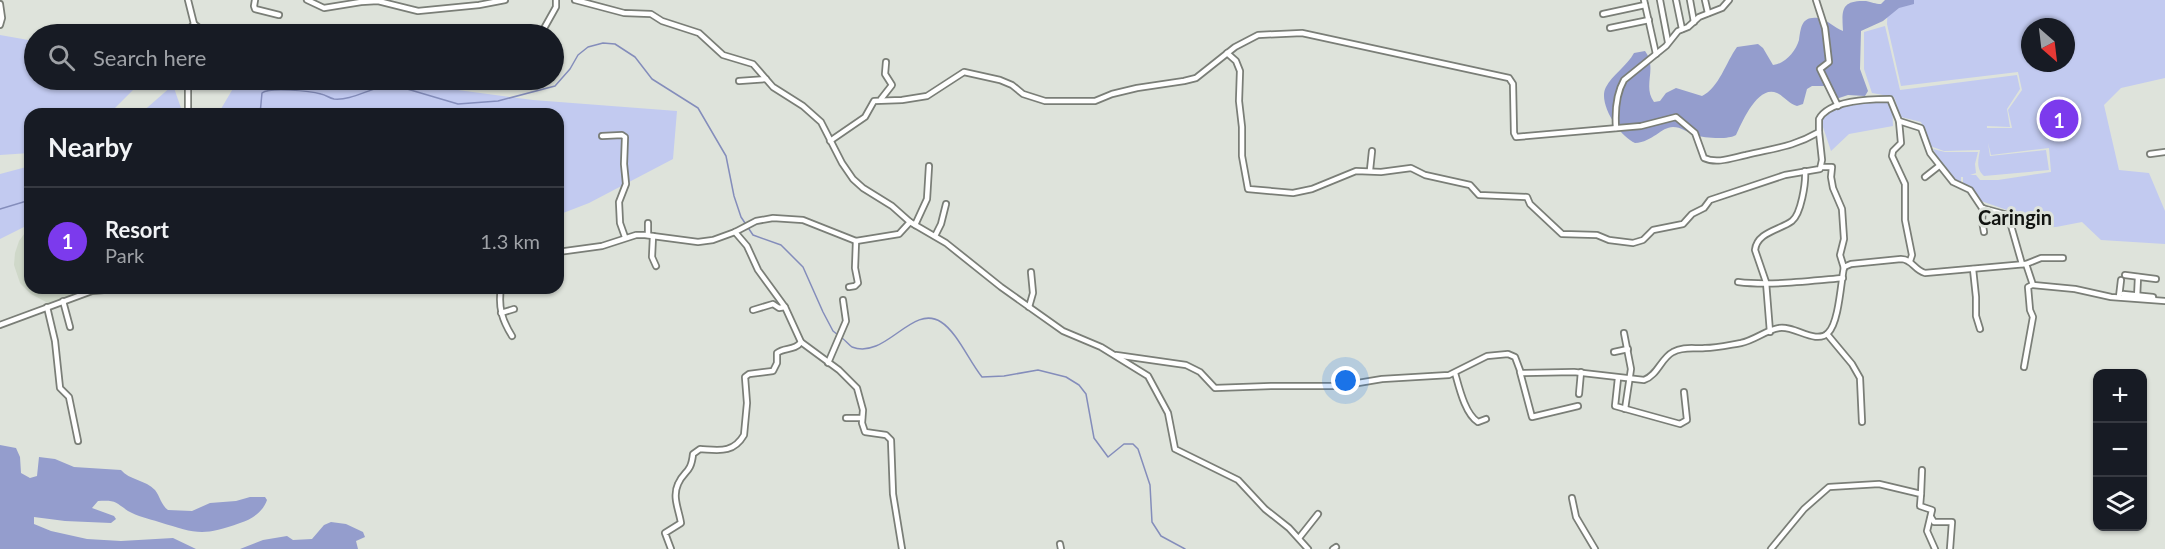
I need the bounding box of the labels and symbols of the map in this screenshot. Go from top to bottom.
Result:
north arrow [2021,18,2075,72]
pin: 1 [2040,96,2078,142]
district label: Caringin [1978,205,2052,229]
your location [1331,366,1360,395]

